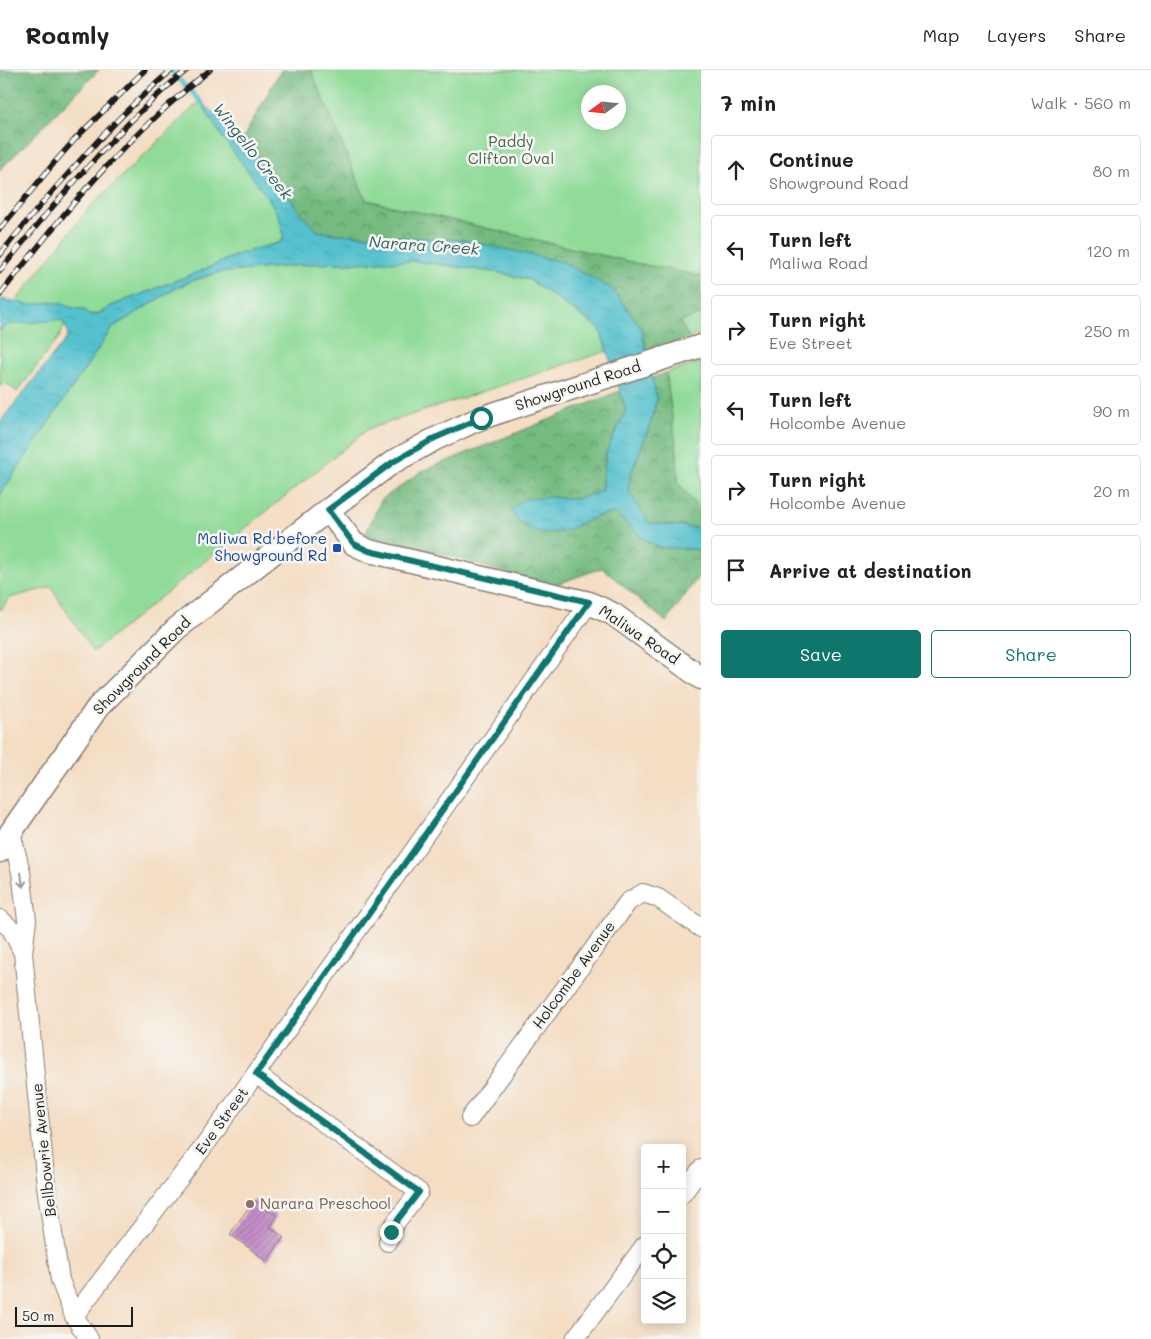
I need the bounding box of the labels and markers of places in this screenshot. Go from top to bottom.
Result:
place label: Maliwa Rd before Showground Rd [197,528,327,565]
marker: Maliwa Rd before Showground Rd [331,542,343,554]
place label: Narara Preschool [260,1193,391,1213]
marker: Narara Preschool [244,1198,256,1210]

